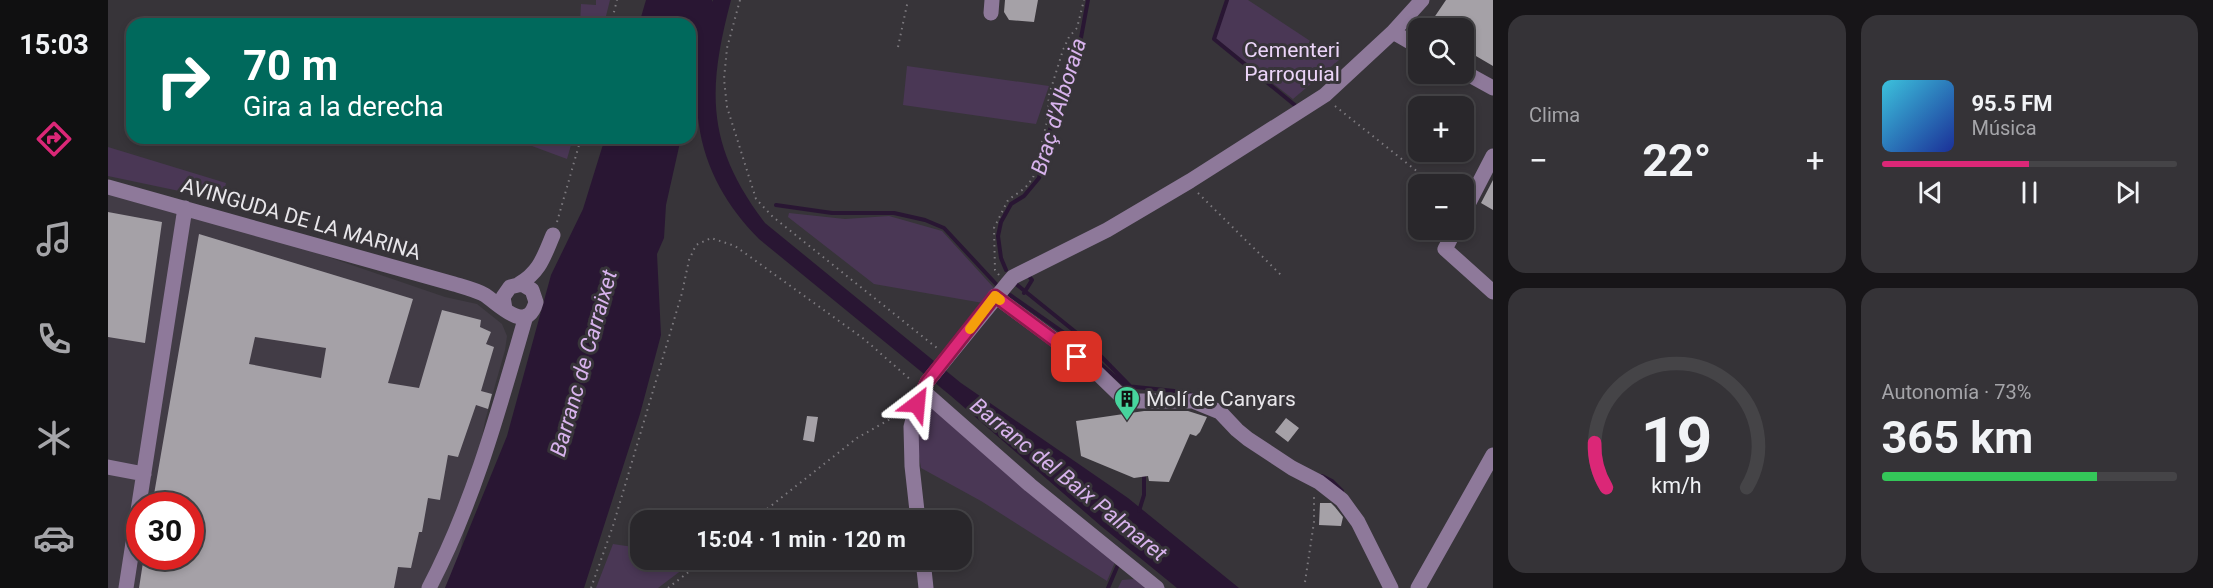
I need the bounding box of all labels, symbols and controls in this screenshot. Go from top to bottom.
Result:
map controls [1408,18,1474,240]
button: search [1408,18,1474,84]
text: 15:03 [19,29,89,61]
water label: Braç d'Alboraia [1026,35,1091,177]
park label: Cementeri Parroquial [1244,38,1340,86]
text: 70 m [243,41,338,90]
icon: right [144,42,222,120]
text: Gira a la derecha [243,91,444,123]
text: 95.5 FM [1972,91,2053,116]
button: + [1408,96,1474,162]
text: Clima [1529,103,1580,127]
text: Música [1972,116,2037,140]
icon: directions [33,118,75,160]
text: 22° [1642,134,1711,187]
text: − [1529,141,1548,180]
text: + [1806,141,1825,180]
street label: AVINGUDA DE LA MARINA [178,173,424,265]
button: − [1408,174,1474,240]
icon: previous [1914,176,1947,209]
icon: pause [2013,176,2046,209]
icon: next [2111,176,2144,209]
icon: music [33,218,75,260]
water label: Barranc de Carraixet [545,266,622,459]
icon: phone [33,318,75,360]
pin [1051,331,1102,382]
icon: arrive [1060,340,1093,373]
position arrow [885,372,949,436]
text: Autonomía · 73% [1882,380,2031,404]
building icon: Molí de Canyars [1112,384,1142,422]
place label: Molí de Canyars [1146,387,1296,411]
water label: Barranc del Baix Palmaret [966,393,1172,567]
text: 19 [1641,404,1713,477]
text: 365 km [1882,411,2033,464]
icon: climate [33,417,75,459]
text: km/h [1652,473,1702,498]
speed limit sign: 30 [126,492,204,570]
icon: car [33,517,75,559]
text: 15:04 · 1 min · 120 m [696,527,906,552]

